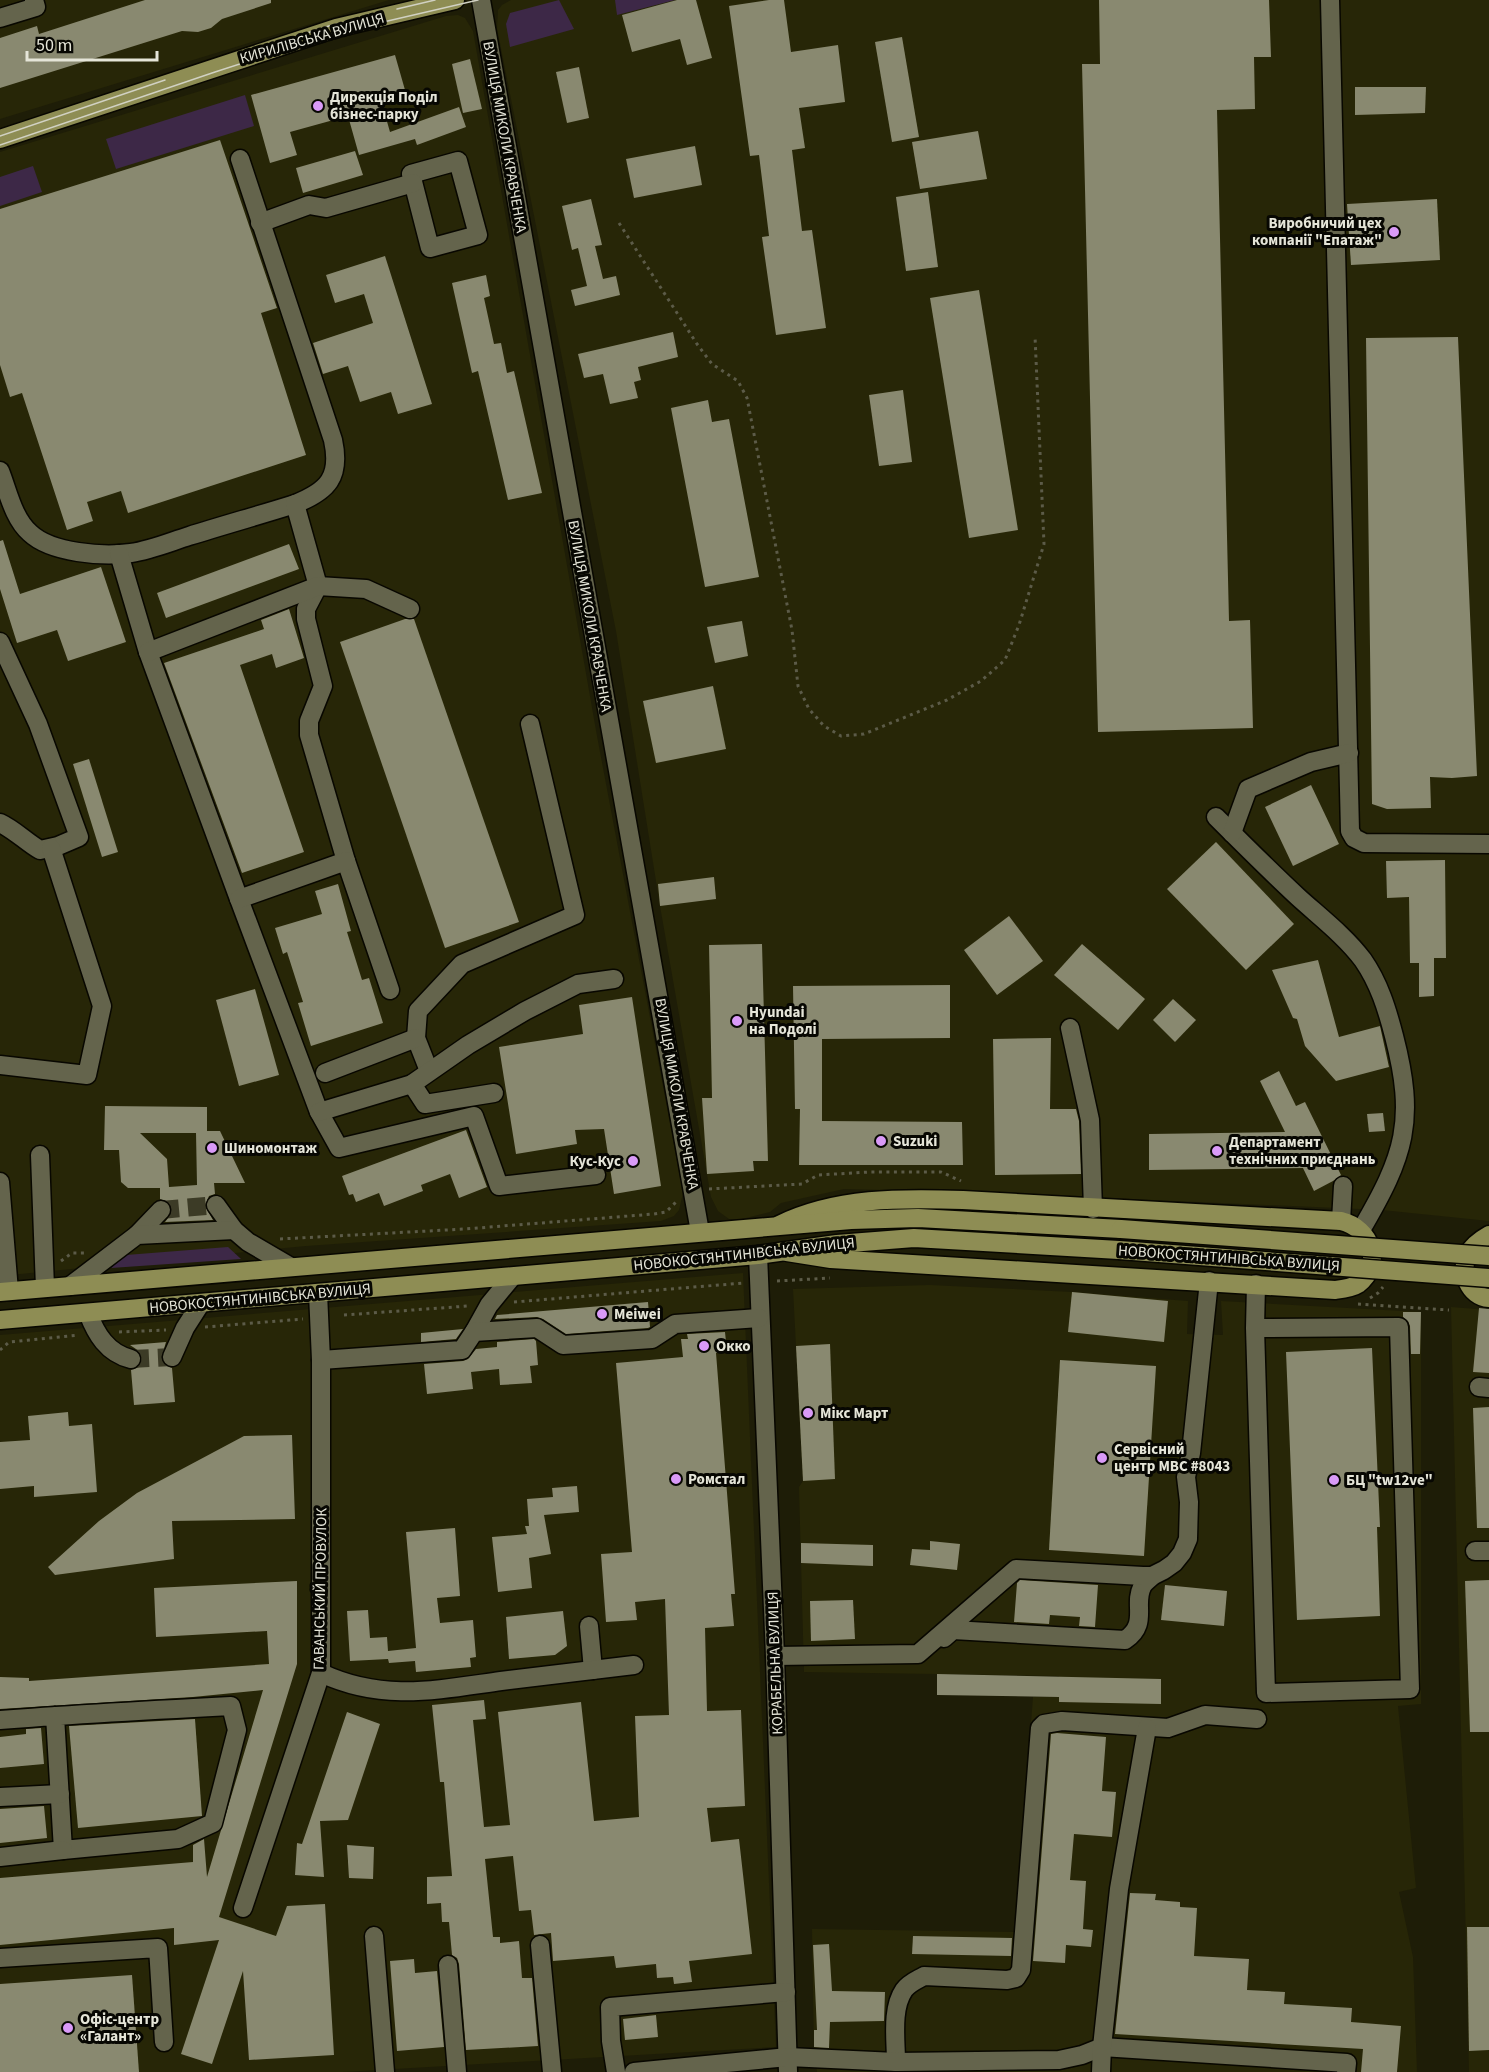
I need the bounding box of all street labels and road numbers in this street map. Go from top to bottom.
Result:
street label: КИРИЛІВСЬКА ВУЛИЦЯ [237,8,387,69]
street label: ВУЛИЦЯ МИКОЛИ КРАВЧЕНКА [477,40,532,235]
street label: ВУЛИЦЯ МИКОЛИ КРАВЧЕНКА [562,519,617,714]
street label: ВУЛИЦЯ МИКОЛИ КРАВЧЕНКА [649,997,704,1192]
street label: НОВОКОСТЯНТИНІВСЬКА ВУЛИЦЯ [632,1232,856,1277]
street label: НОВОКОСТЯНТИНІВСЬКА ВУЛИЦЯ [1117,1240,1341,1277]
street label: НОВОКОСТЯНТИНІВСЬКА ВУЛИЦЯ [148,1278,372,1319]
street label: ГАВАНСЬКИЙ ПРОВУЛОК [309,1508,332,1670]
street label: КОРАБЕЛЬНА ВУЛИЦЯ [763,1591,788,1735]

